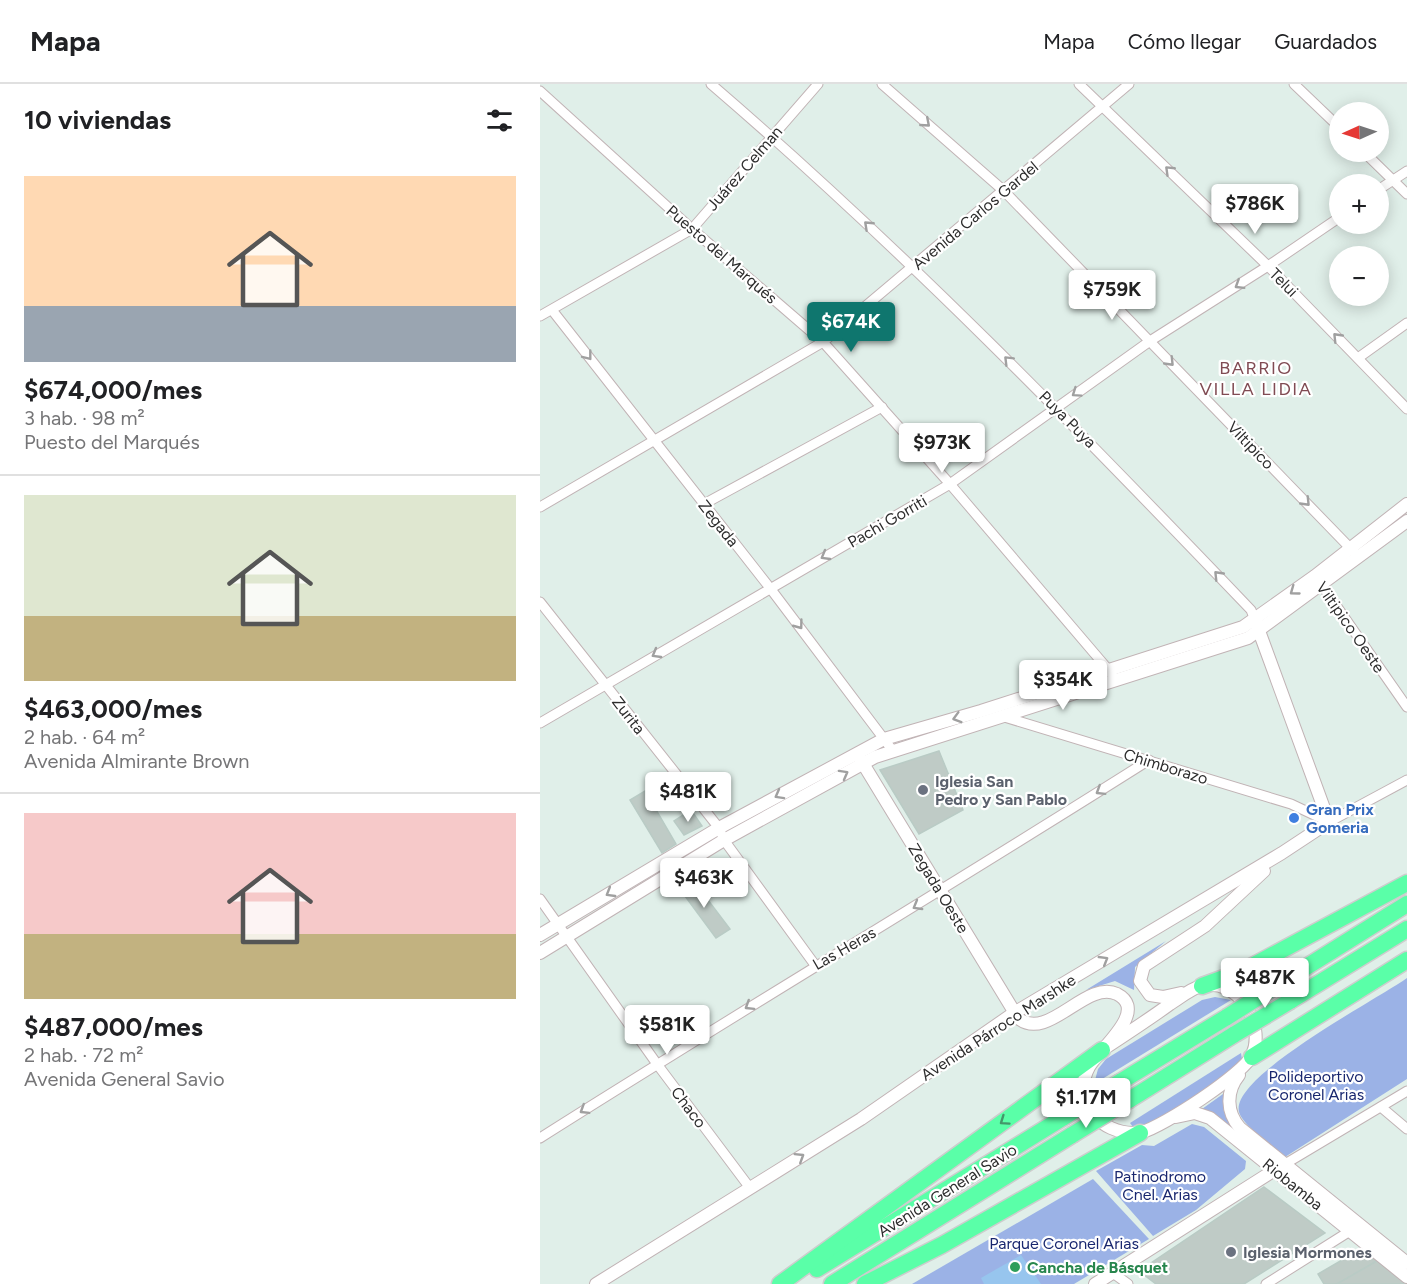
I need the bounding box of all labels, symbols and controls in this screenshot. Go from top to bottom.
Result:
text: Mapa [30,24,101,58]
text: Mapa [1043,29,1095,54]
text: Cómo llegar [1128,29,1241,54]
text: Guardados [1274,29,1377,54]
north arrow [1329,102,1389,162]
map controls [1329,102,1389,306]
text: 10 viviendas [24,104,171,136]
icon: filters [483,104,516,137]
one-way arrow [919,116,930,127]
street label: Juárez Celman [703,122,786,214]
street label: Avenida Carlos Gardel [909,157,1042,274]
one-way arrow [1166,166,1176,177]
button: + [1329,174,1389,234]
pin: $786K [1213,184,1297,235]
text: $786K [1225,191,1285,215]
street label: Puesto del Marqués [662,201,781,308]
icon: home [216,215,324,323]
one-way arrow [864,221,875,232]
button: − [1329,246,1389,306]
street label: Telui [1265,264,1302,301]
pin: $759K [1070,270,1154,321]
text: $759K [1083,277,1141,301]
one-way arrow [1235,278,1246,289]
pin: $674K [809,302,893,353]
text: $674K [821,309,881,333]
one-way arrow [1334,333,1345,344]
one-way arrow [580,350,591,361]
one-way arrow [1163,355,1174,365]
one-way arrow [1005,357,1016,368]
district label: BARRIO VILLA LIDIA [1200,357,1312,400]
text: $674,000/mes [24,374,202,406]
one-way arrow [1072,386,1083,397]
street label: Puya Puya [1035,387,1100,452]
text: 3 hab. · 98 m² [24,406,145,430]
street label: Viltipico [1223,417,1278,473]
pin: $973K [900,423,984,474]
text: Puesto del Marqués [24,430,200,454]
text: $973K [913,430,971,454]
street label: Pachi Gorriti [844,491,930,552]
one-way arrow [1299,495,1310,505]
street label: Zegada [694,496,743,550]
icon: home [216,534,324,642]
one-way arrow [821,549,831,560]
one-way arrow [1214,572,1225,582]
street label: Viltipico Oeste [1312,578,1389,677]
one-way arrow [1290,584,1301,595]
one-way arrow [792,619,803,630]
one-way arrow [652,646,662,658]
pin: $354K [1021,660,1105,711]
text: $354K [1033,667,1093,691]
text: $463,000/mes [24,693,202,725]
street label: Zurita [608,693,649,738]
one-way arrow [952,711,963,723]
text: 2 hab. · 64 m² [24,725,145,749]
street label: Chimborazo [1121,745,1210,788]
text: Avenida Almirante Brown [24,749,249,773]
one-way arrow [837,770,848,781]
pin: $481K [646,772,730,823]
place label: Iglesia San Pedro y San Pablo [935,772,1067,809]
text: $481K [659,779,717,803]
marker: Iglesia San Pedro y San Pablo [916,783,930,797]
one-way arrow [1096,784,1106,796]
one-way arrow [775,788,785,799]
place label: Gran Prix Gomeria [1306,800,1374,837]
marker: Gran Prix Gomeria [1287,811,1301,825]
street label: Zegada Oeste [904,840,973,937]
icon: home [216,852,324,960]
pin: $463K [662,858,746,909]
text: $463K [674,865,734,889]
one-way arrow [606,886,616,897]
one-way arrow [913,898,923,910]
street label: Las Heras [809,923,879,974]
one-way arrow [1098,955,1108,967]
pin: $487K [1223,958,1307,1009]
text: $487K [1235,965,1295,989]
street label: Avenida Párroco Marshke [917,970,1079,1085]
one-way arrow [745,998,755,1010]
pin: $581K [625,1005,709,1056]
text: $487,000/mes [24,1011,203,1043]
text: $581K [639,1012,695,1036]
text: 2 hab. · 72 m² [24,1043,143,1067]
text: Avenida General Savio [24,1067,225,1091]
park label: Polideportivo Coronel Arias [1268,1067,1364,1104]
pin: $1.17M [1037,1078,1135,1129]
street label: Chaco [667,1083,710,1132]
text: $1.17M [1055,1085,1117,1109]
one-way arrow [580,1103,591,1114]
one-way arrow [1000,1114,1011,1125]
street label: Avenida General Savio [874,1140,1020,1241]
one-way arrow [793,1154,804,1165]
street label: Riobamba [1259,1154,1327,1214]
park label: Patinodromo Cnel. Arias [1114,1167,1206,1204]
park label: Parque Coronel Arias [989,1234,1139,1253]
place label: Iglesia Mormones [1243,1243,1372,1262]
marker: Iglesia Mormones [1224,1245,1238,1259]
place label: Cancha de Básquet [1027,1258,1168,1277]
marker: Cancha de Básquet [1008,1260,1022,1274]

